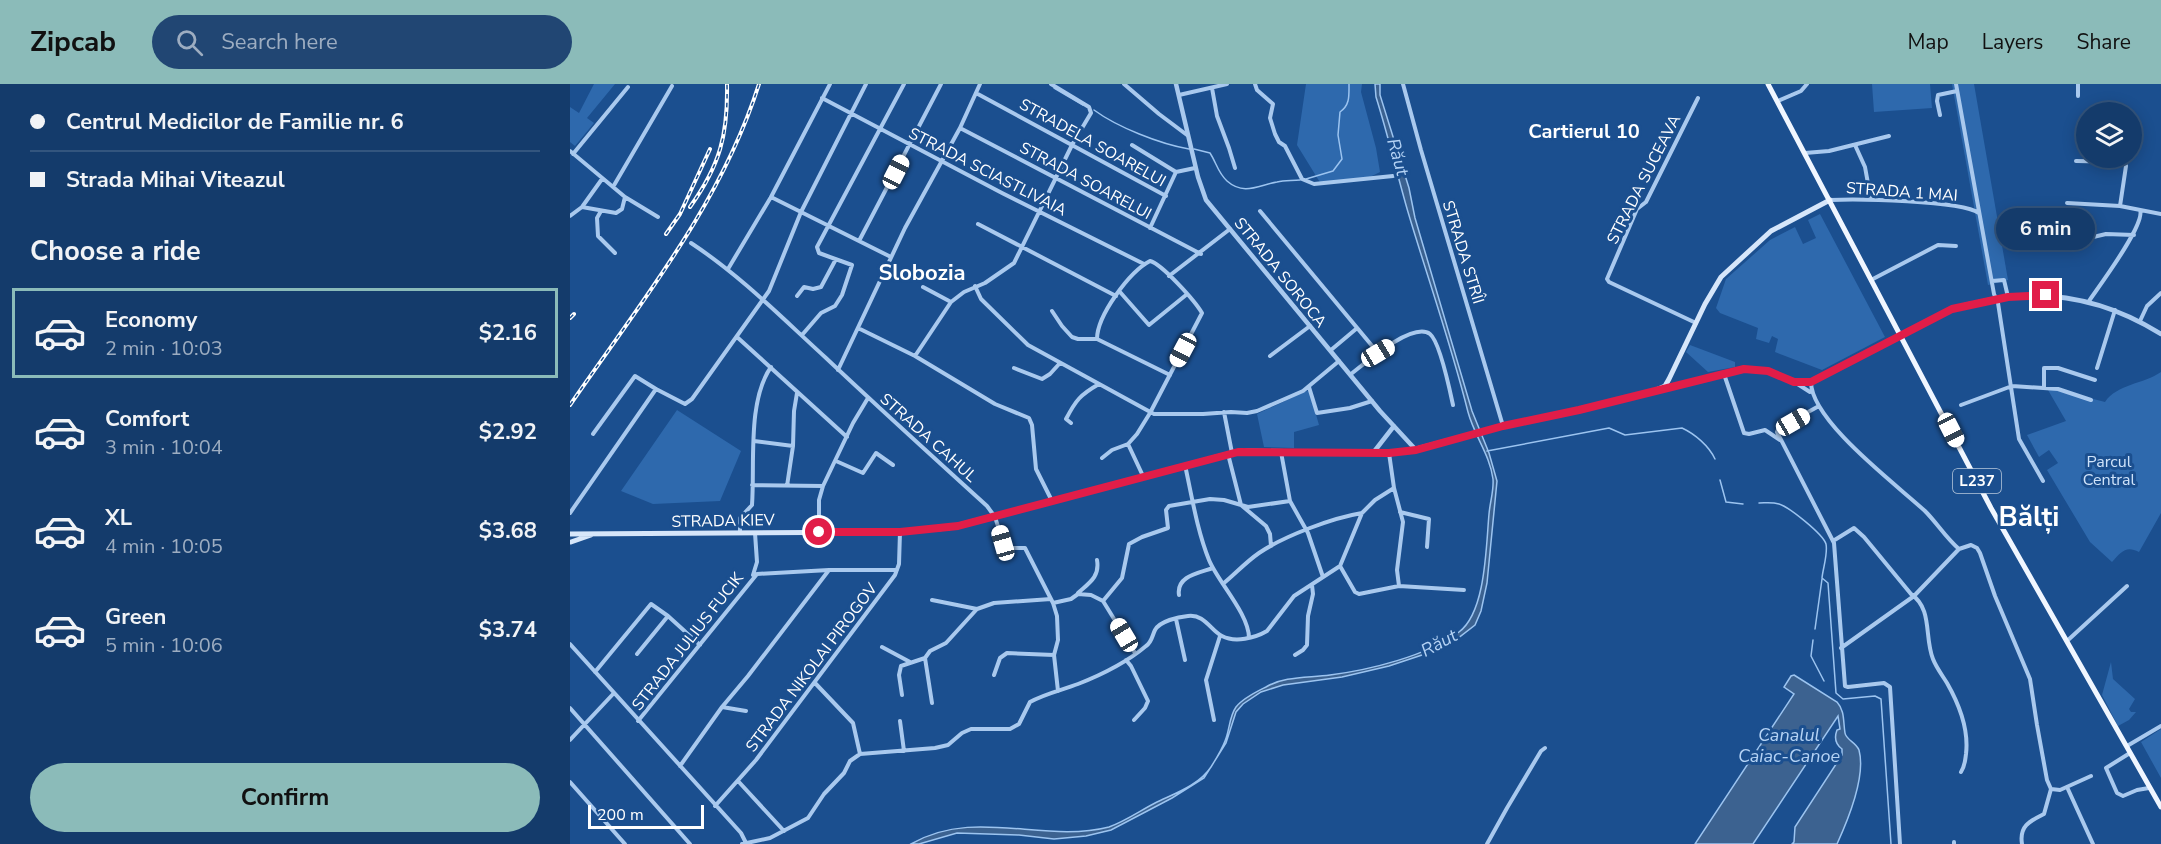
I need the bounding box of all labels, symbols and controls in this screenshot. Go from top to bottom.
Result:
search box [152,15,572,69]
text: Zipcab [30,23,116,61]
icon: search [173,26,206,59]
text: Search here [221,27,338,57]
text: Map [1907,28,1949,56]
text: Layers [1982,28,2043,56]
text: Share [2076,28,2131,56]
street label: STRADELA SOARELUI [1015,93,1170,192]
map controls [2076,102,2142,168]
button: layers [2076,102,2142,168]
text: Centrul Medicilor de Familie nr. 6 [66,107,404,137]
street label: STRADA SUCEAVA [1602,111,1686,248]
district label: Cartierul 10 [1528,118,1640,145]
street label: STRADA SCIASTLIVAIA [905,122,1071,222]
water label: Răut [1381,135,1415,179]
street label: STRADA SOARELUI [1016,137,1155,225]
car [880,152,912,192]
text: Strada Mihai Viteazul [66,165,285,195]
street label: STRADA 1 MAI [1845,177,1959,207]
street label: STRADA STRÎI [1437,198,1489,307]
callout: 6 min [1996,208,2096,250]
street label: STRADA SOROCA [1229,213,1332,333]
text: 6 min [2020,215,2071,242]
text: Choose a ride [30,233,201,270]
district label: Slobozia [878,258,966,288]
route end [2032,281,2059,308]
text: Economy [105,305,197,335]
icon: car [33,306,87,360]
text: $2.16 [479,318,537,348]
car [1167,330,1199,370]
text: 2 min · 10:03 [105,335,223,362]
car [1358,336,1398,370]
street label: STRADA CAHUL [875,388,982,487]
text: Comfort [105,404,189,434]
icon: car [33,405,87,459]
car [1773,405,1813,439]
car [1935,410,1967,450]
text: $2.92 [479,417,537,447]
text: 3 min · 10:04 [105,434,223,461]
park label: Parcul Central [2083,451,2135,491]
road number: L237 [1953,469,2001,493]
district label: Bălți [1998,498,2060,536]
text: XL [105,503,132,533]
icon: car [33,504,87,558]
street label: STRADA KIEV [671,509,776,533]
text: $3.68 [479,516,537,546]
route start [805,518,832,545]
car [989,523,1017,563]
text: 4 min · 10:05 [105,533,223,560]
street label: STRADA JULIUS FUCIK [627,567,749,715]
street label: STRADA NIKOLAI PIROGOV [741,578,883,757]
text: Green [105,602,166,632]
icon: car [33,603,87,657]
text: $3.74 [479,615,537,645]
car [1107,615,1141,655]
water label: Răut [1417,623,1462,663]
text: 5 min · 10:06 [105,632,223,659]
water label: Canalul Caiac-Canoe [1738,723,1840,768]
button: Confirm [30,763,540,832]
scale bar [588,802,704,830]
text: 200 m [597,804,644,826]

